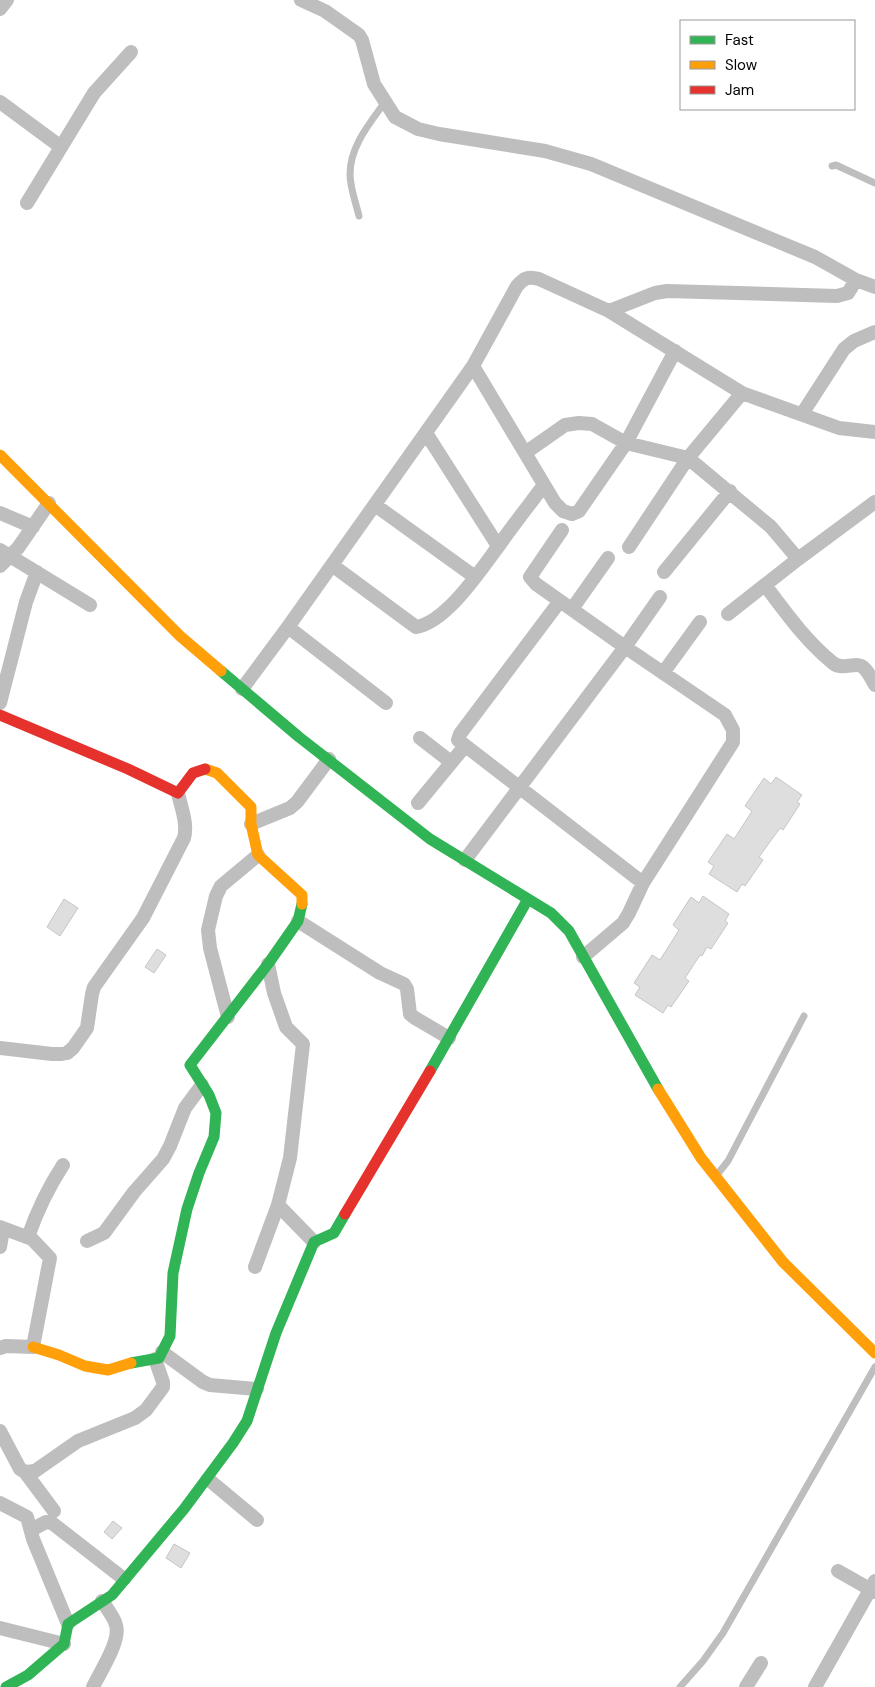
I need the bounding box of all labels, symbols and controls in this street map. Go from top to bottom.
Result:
legend [680,20,855,110]
text: Fast [725,30,754,50]
text: Slow [725,55,758,75]
text: Jam [725,80,754,100]

